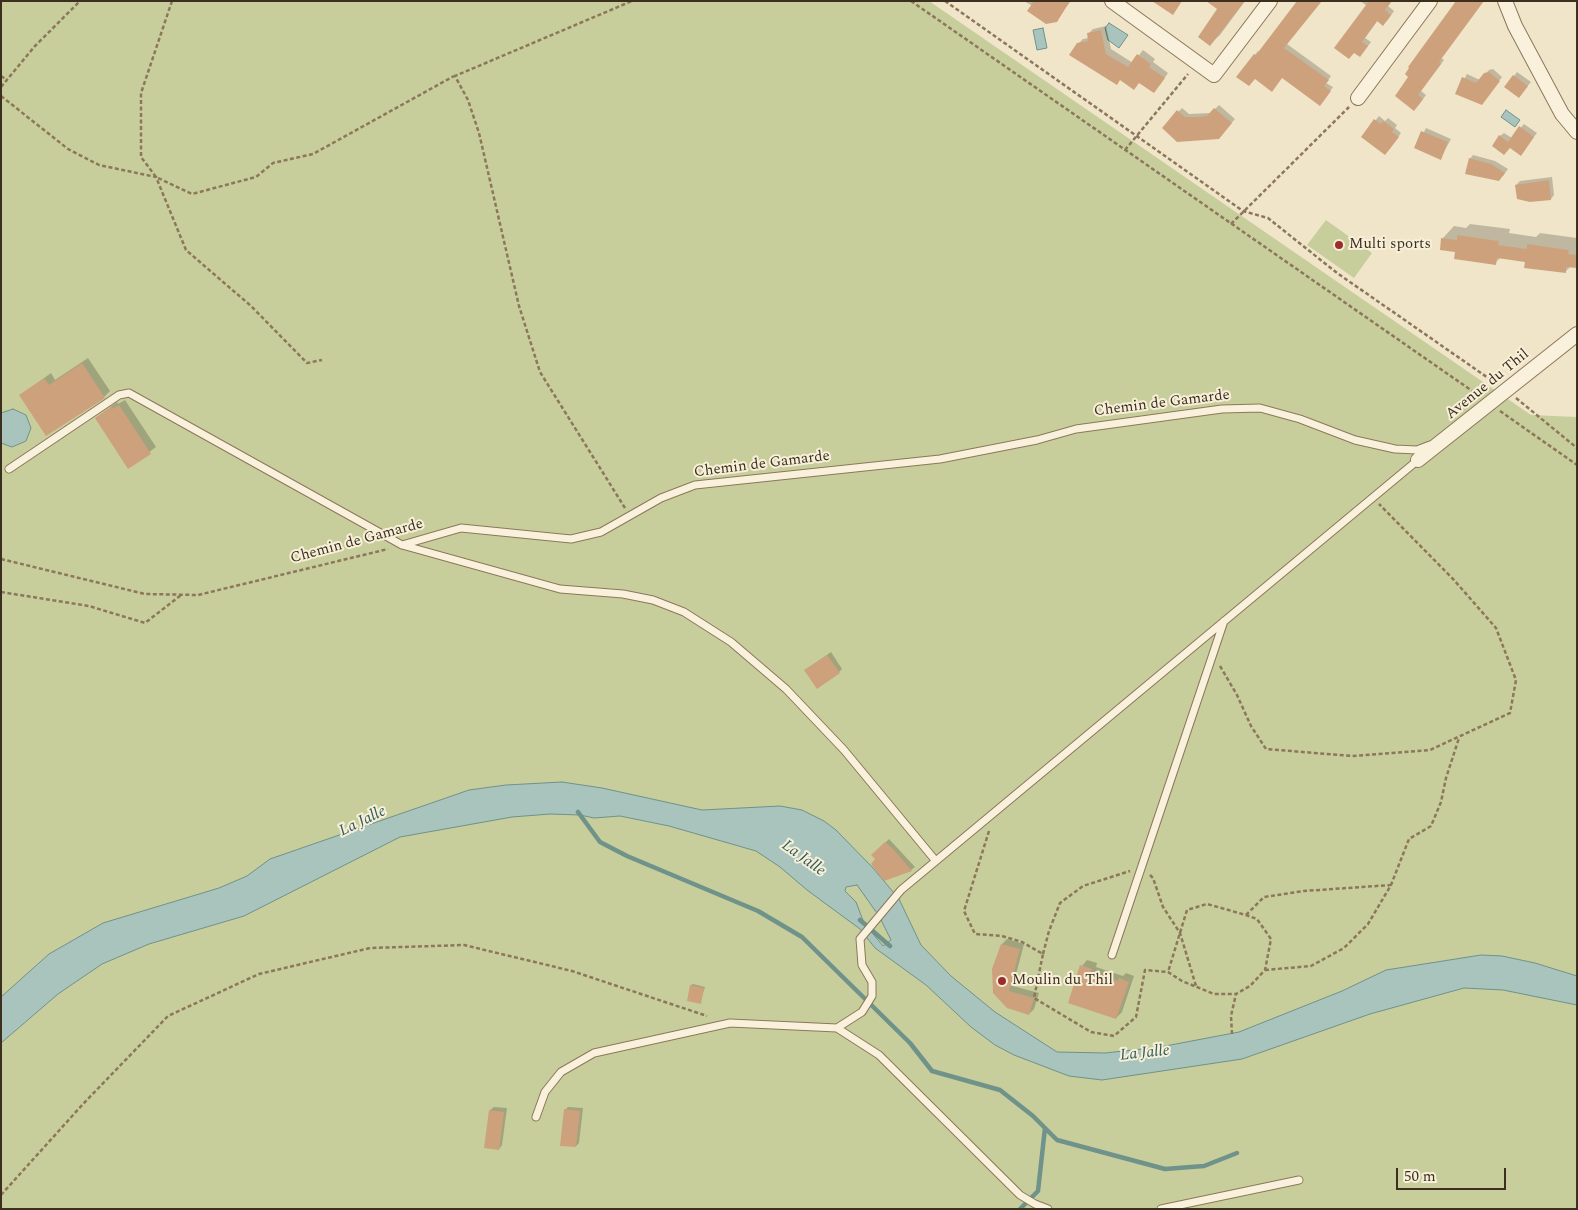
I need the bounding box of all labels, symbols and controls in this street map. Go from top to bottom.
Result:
place label: Multi sports [1349,236,1431,254]
marker: Multi sports [1333,239,1345,251]
street label: Avenue du Thil [1443,346,1533,424]
street label: Chemin de Gamarde [1093,387,1231,421]
street label: Chemin de Gamarde [693,448,831,482]
street label: Chemin de Gamarde [289,516,425,568]
water label: La Jalle [336,802,390,842]
water label: La Jalle [777,837,829,881]
place label: Moulin du Thil [1012,972,1113,990]
marker: Moulin du Thil [996,975,1008,987]
water label: La Jalle [1119,1042,1171,1066]
scale bar [1398,1158,1508,1190]
text: 50 m [1404,1165,1436,1188]

